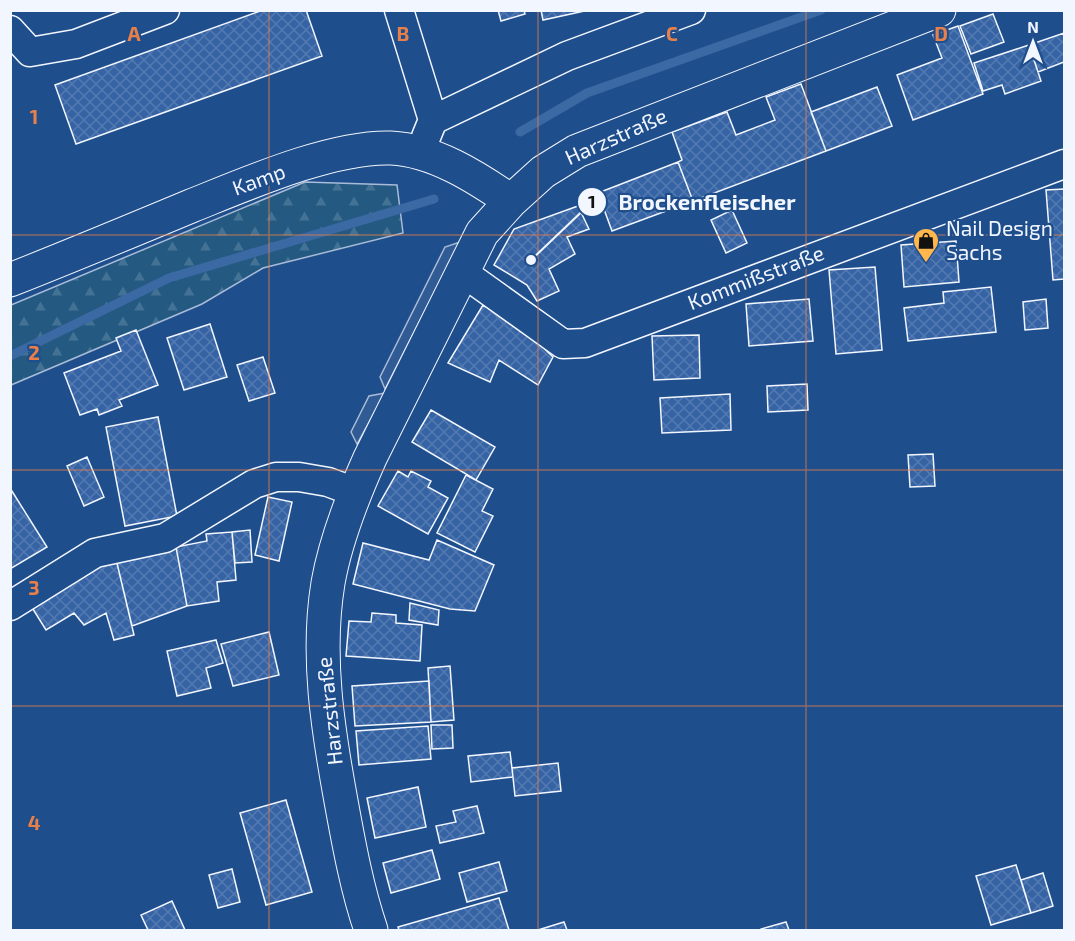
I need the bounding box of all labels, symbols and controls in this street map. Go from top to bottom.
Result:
north arrow [1003,12,1063,72]
text: N [1027,17,1039,36]
text: A [127,21,141,45]
text: B [397,21,409,45]
text: C [666,21,678,45]
text: D [934,21,948,45]
street label: Harzstraße [561,102,670,169]
text: 1 [30,104,38,128]
street label: Kamp [229,158,288,200]
callout: Brockenfleischer [577,182,808,222]
text: Brockenfleischer [618,188,796,214]
text: 1 [588,190,596,212]
place label: Nail Design Sachs [946,215,1053,264]
shop icon: Nail Design Sachs [911,226,941,264]
street label: Kommißstraße [684,239,827,314]
text: 2 [28,340,40,364]
text: 3 [28,575,40,599]
street label: Harzstraße [310,656,347,767]
text: 4 [28,810,41,834]

